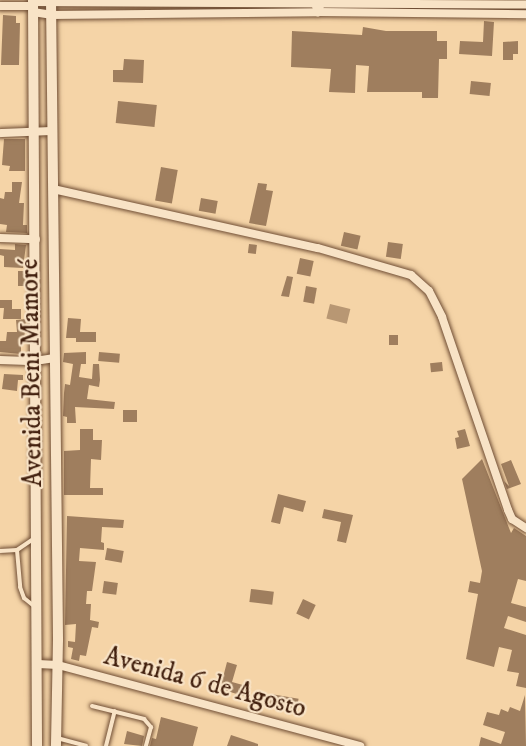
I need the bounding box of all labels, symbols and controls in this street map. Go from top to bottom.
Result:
street label: Avenida Beni Mamoré [14,259,50,487]
street label: Avenida 6 de Agosto [101,641,309,725]

